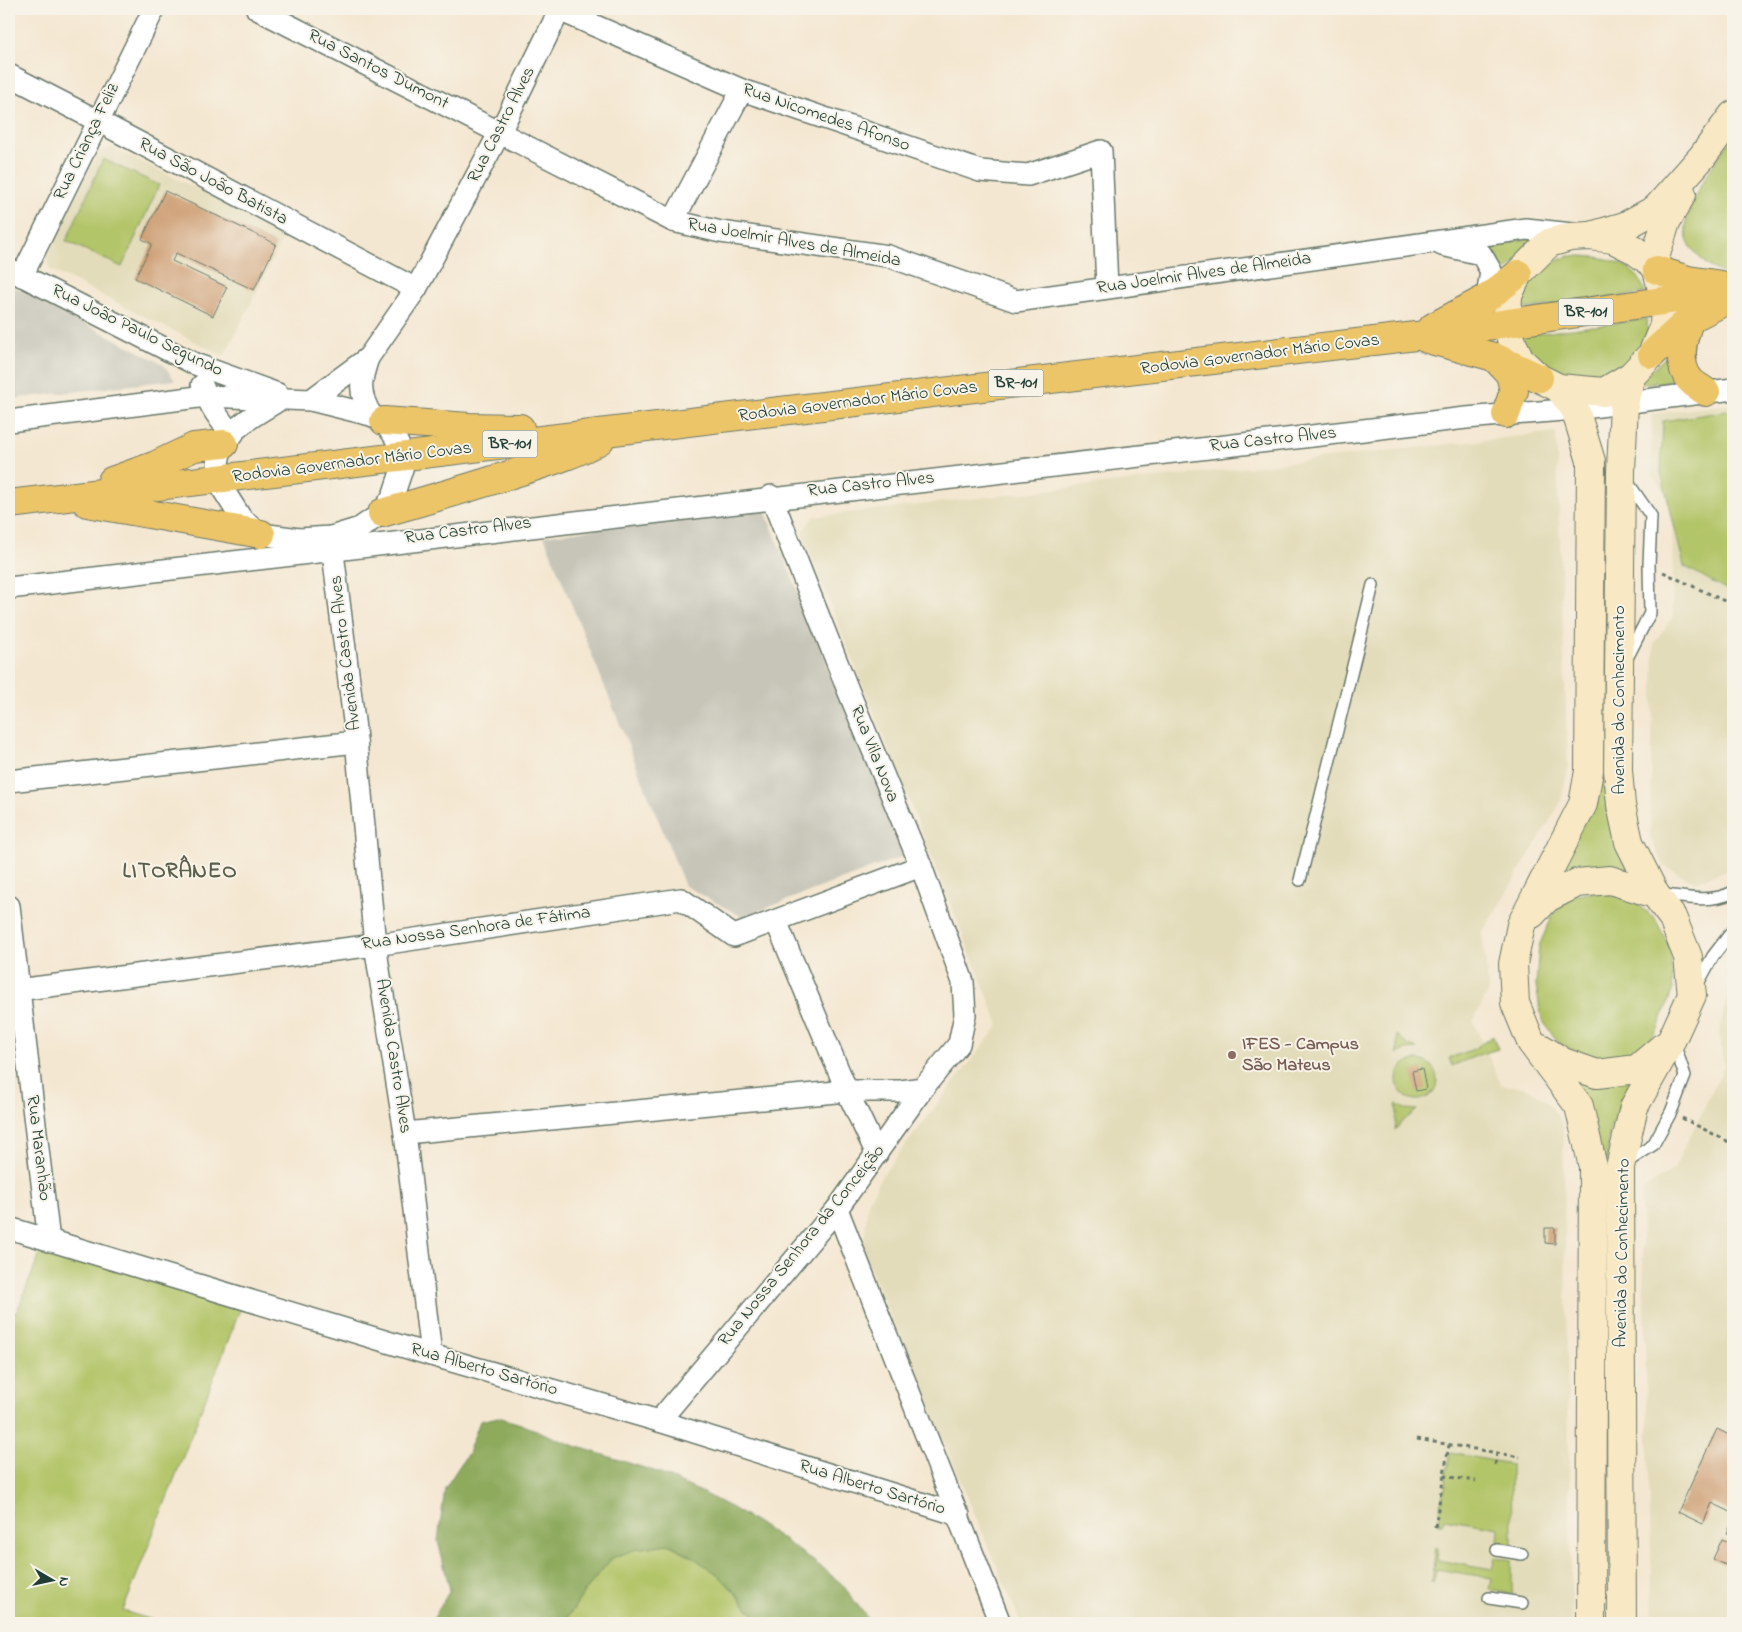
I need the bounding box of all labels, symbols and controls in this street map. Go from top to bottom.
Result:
street label: Rua Santos Dumont [303,23,453,117]
street label: Rua Castro Alves [461,62,543,188]
street label: Rua Nicomedes Afonso [738,77,914,159]
street label: Rua Criança Feliz [47,79,127,205]
street label: Rua São João Batista [134,132,292,232]
street label: Rua Joelmir Alves de Almeida [685,211,903,275]
street label: Rua Joelmir Alves de Almeida [1095,246,1313,302]
street label: Rua João Paulo Segundo [46,278,227,385]
road number: BR-101 [1558,298,1614,326]
street label: Rodovia Governador Mário Covas [1139,327,1381,383]
road number: BR-101 [988,369,1044,396]
street label: Rodovia Governador Mário Covas [737,374,979,430]
street label: Rua Castro Alves [1208,420,1338,460]
road number: BR-101 [482,430,538,458]
street label: Rodovia Governador Mário Covas [231,435,473,491]
street label: Rua Castro Alves [806,465,936,505]
street label: Rua Castro Alves [403,510,533,552]
street label: Avenida Castro Alves [324,574,368,732]
street label: Avenida do Conhecimento [1607,605,1633,795]
street label: Rua Vila Nova [843,702,905,806]
district label: LITORÂNEO [122,855,238,888]
street label: Rua Nossa Senhora de Fátima [360,900,592,958]
street label: Avenida Castro Alves [368,977,418,1135]
place label: IFES - Campus São Mateus [1242,1032,1359,1079]
marker: IFES - Campus São Mateus [1226,1049,1238,1061]
street label: Rua Maranhão [19,1094,57,1202]
street label: Rua Nossa Senhora da Conceição [712,1140,892,1352]
street label: Avenida do Conhecimento [1608,1158,1638,1348]
street label: Rua Alberto Sartório [407,1337,561,1403]
street label: Rua Alberto Sartório [796,1453,948,1523]
north arrow [28,1554,78,1604]
text: N [52,1575,74,1588]

